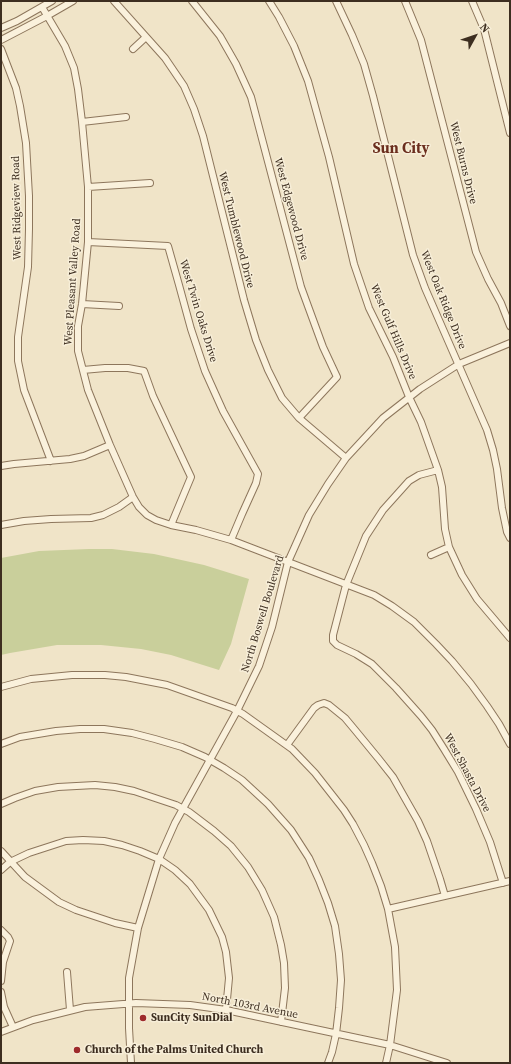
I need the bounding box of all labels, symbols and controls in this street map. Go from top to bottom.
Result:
north arrow [455,16,495,56]
text: N [476,20,493,36]
street label: West Burns Drive [446,120,480,206]
district label: Sun City [372,140,430,158]
street label: West Ridgeview Road [9,156,25,260]
street label: West Edgewood Drive [271,156,311,262]
street label: West Tumblewood Drive [215,170,257,290]
street label: West Pleasant Valley Road [62,218,84,346]
street label: West Oak Ridge Drive [417,249,469,351]
street label: West Twin Oaks Drive [176,258,220,364]
street label: West Gulf Hills Drive [367,282,419,382]
street label: North Boswell Boulevard [239,554,287,674]
street label: West Shasta Drive [441,731,493,815]
street label: North 103rd Avenue [201,990,299,1022]
place label: SunCity SunDial [151,1011,233,1025]
marker: SunCity SunDial [138,1013,148,1023]
place label: Church of the Palms United Church [85,1043,263,1057]
marker: Church of the Palms United Church [72,1045,82,1055]

